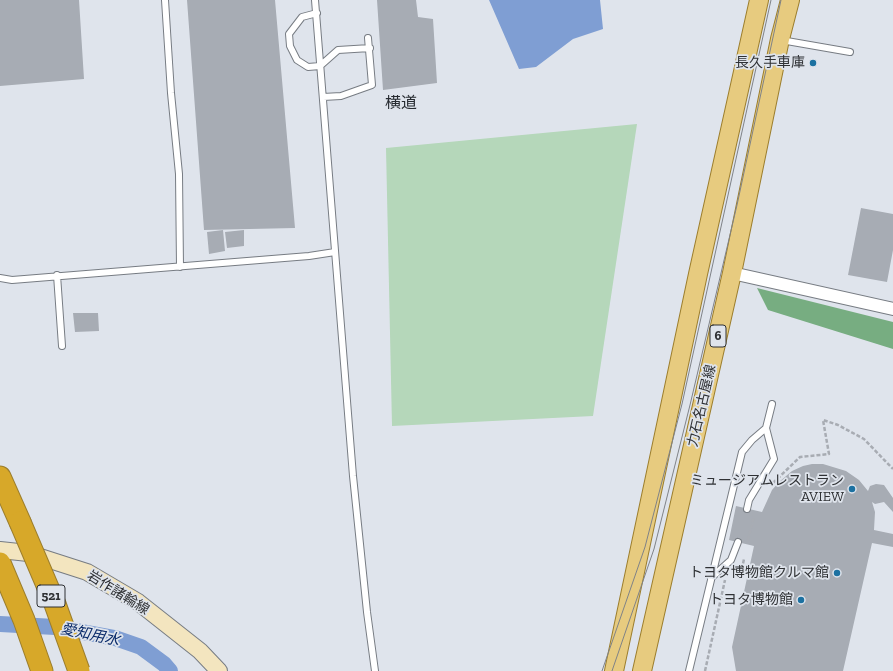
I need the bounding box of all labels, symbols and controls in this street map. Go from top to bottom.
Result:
place label: 長久手車庫 [735,55,805,71]
marker: 長久手車庫 [808,58,818,68]
district label: 横道 [385,93,417,113]
road number: 6 [710,325,726,347]
street label: 力石名古屋線 [684,363,720,449]
place label: ミュージアムレストラン AVIEW [690,473,844,506]
marker: ミュージアムレストラン AVIEW [847,484,857,494]
place label: トヨタ博物館クルマ館 [689,565,829,581]
street label: 岩作諸輪線 [84,567,152,619]
marker: トヨタ博物館クルマ館 [832,568,842,578]
road number: 521 [37,585,65,607]
place label: トヨタ博物館 [709,592,793,608]
marker: トヨタ博物館 [796,595,806,605]
water label: 愛知用水 [59,620,121,650]

